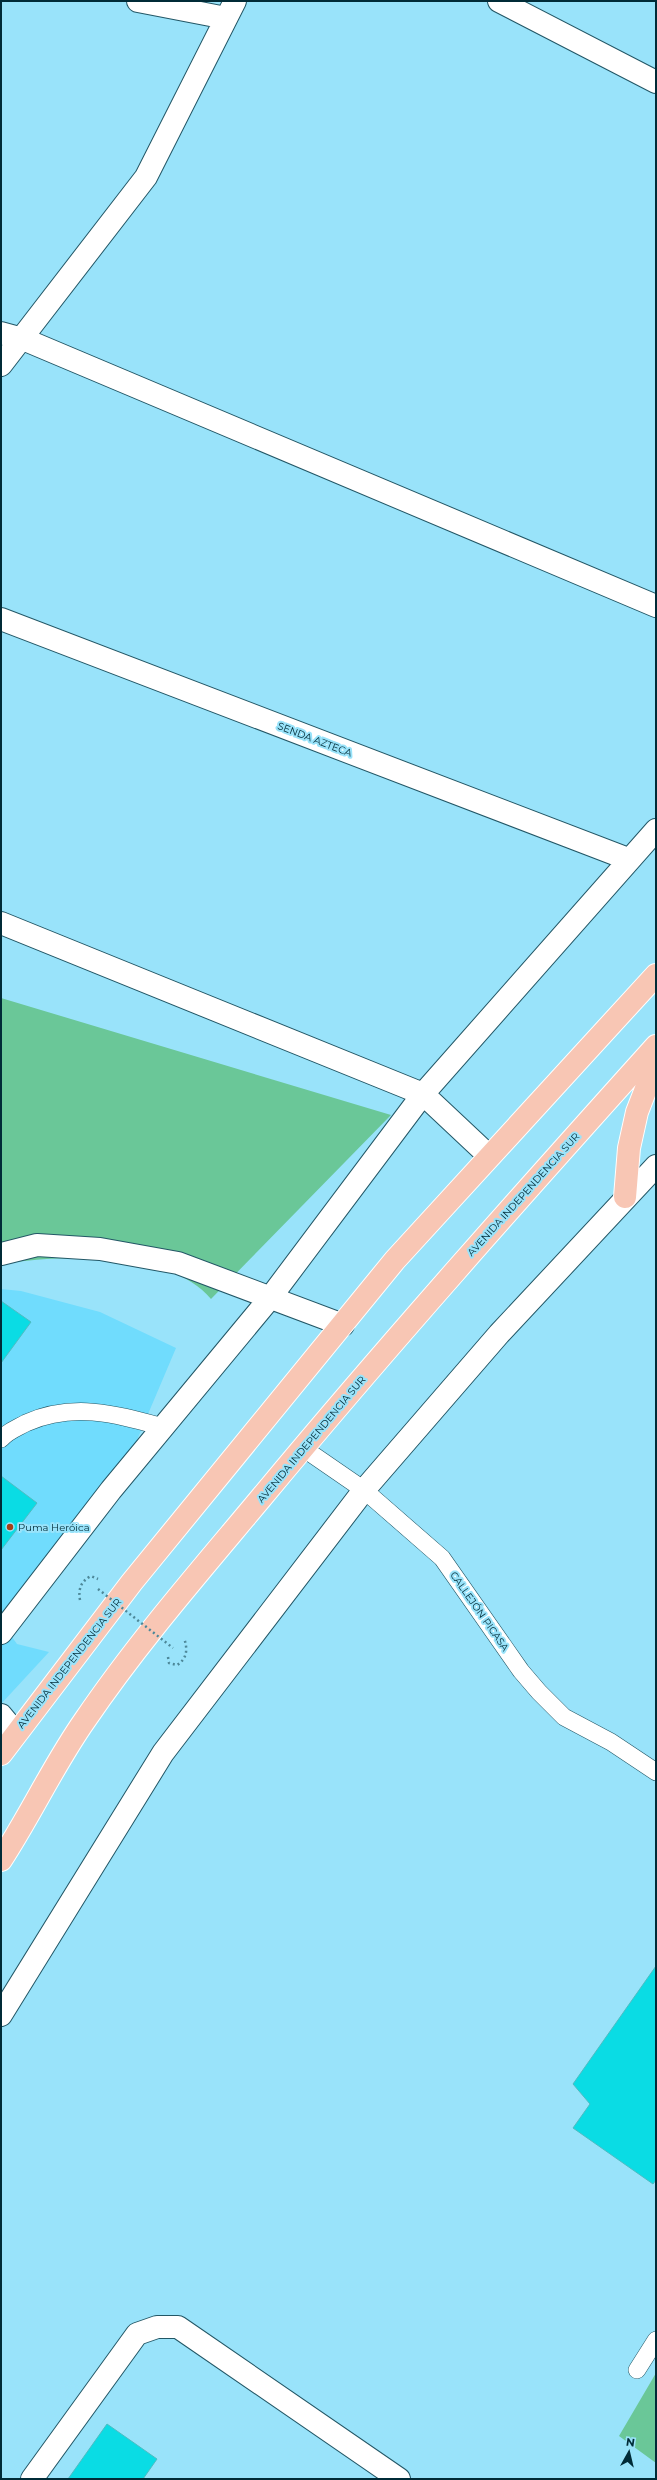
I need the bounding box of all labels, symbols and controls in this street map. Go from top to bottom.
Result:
street label: SENDA AZTECA [276,719,355,760]
street label: AVENIDA INDEPENDENCIA SUR [464,1130,582,1259]
street label: AVENIDA INDEPENDENCIA SUR [254,1373,368,1505]
place label: Puma Heróica [18,1521,90,1534]
marker: Puma Heróica [5,1522,15,1532]
street label: CALLEJÓN PICASA [447,1569,512,1654]
street label: AVENIDA INDEPENDENCIA SUR [14,1596,124,1731]
north arrow [609,2432,649,2472]
text: N [625,2435,636,2450]

